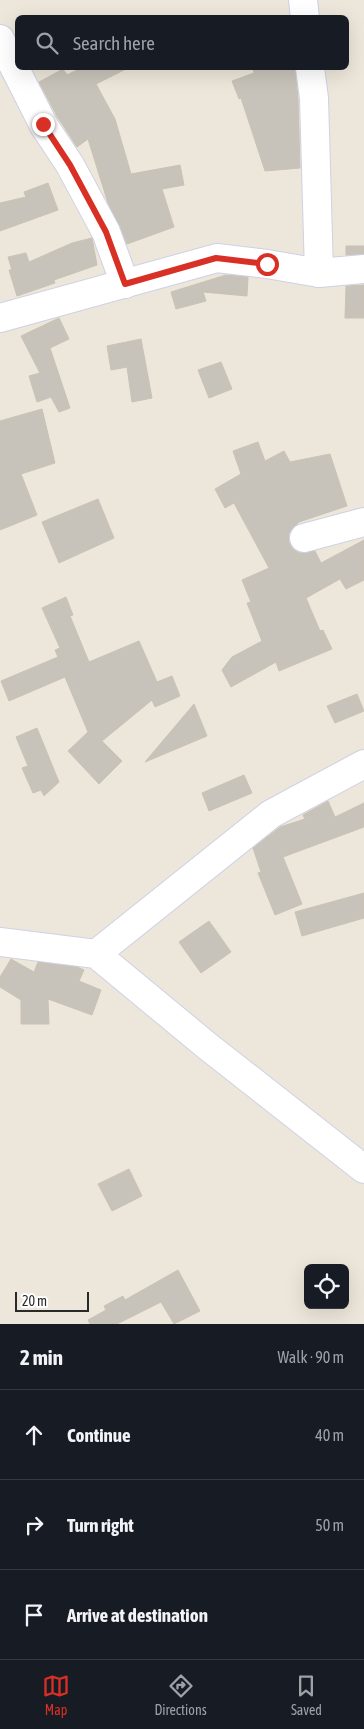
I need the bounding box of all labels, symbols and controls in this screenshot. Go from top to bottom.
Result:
search box [15,15,349,70]
icon: search [33,29,61,57]
text: Search here [73,32,155,54]
route end [32,113,55,136]
route start [256,253,279,276]
map controls [304,1264,349,1309]
button: locate [304,1264,349,1309]
scale bar [15,1289,89,1312]
text: 20 m [22,1293,47,1309]
text: 2 min [20,1345,63,1369]
text: Walk · 90 m [278,1348,344,1366]
icon: ahead [20,1421,48,1449]
text: Continue [67,1424,131,1446]
text: 40 m [315,1426,344,1444]
icon: right [20,1511,48,1539]
text: Turn right [67,1514,134,1536]
text: 50 m [315,1516,344,1534]
icon: arrive [20,1601,48,1629]
text: Arrive at destination [67,1604,208,1626]
tab: Map [42,1672,70,1718]
tab: Directions [154,1672,207,1718]
tab: Saved [291,1672,322,1718]

